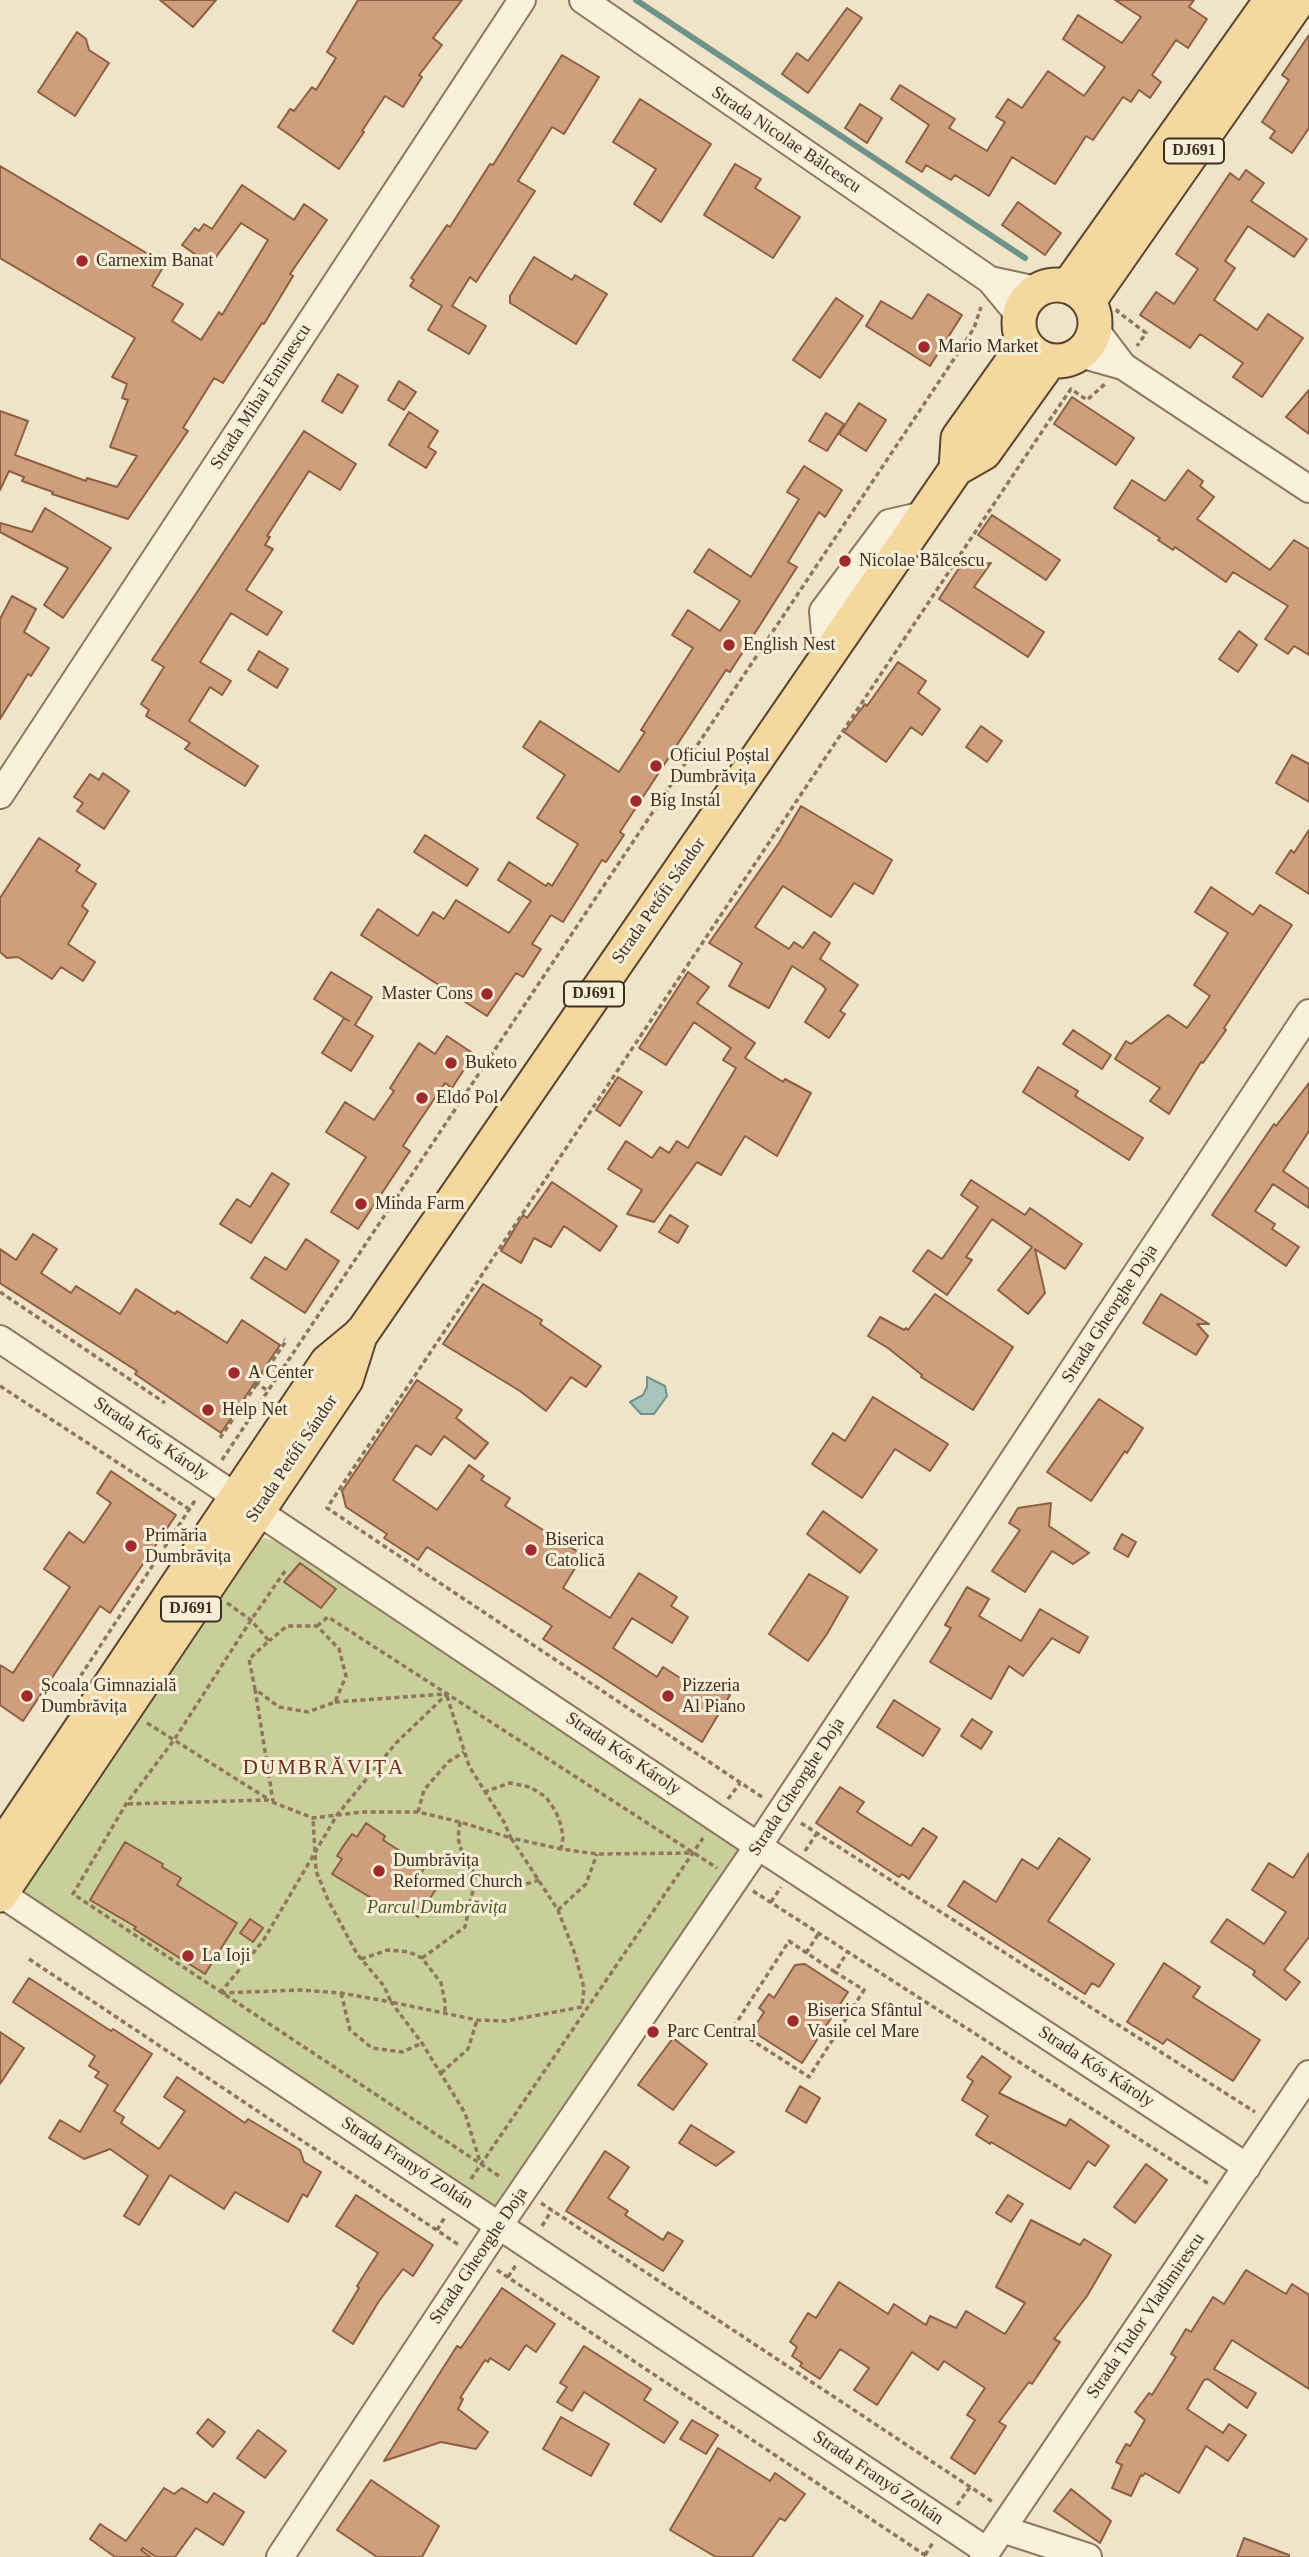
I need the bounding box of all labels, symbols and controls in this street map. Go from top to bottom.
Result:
street label: Strada Nicolae Bălcescu [707,82,865,198]
road number: DJ691 [1164,139,1224,164]
place label: Carnexim Banat [96,250,213,272]
marker: Carnexim Banat [74,253,90,269]
street label: Strada Mihai Eminescu [206,320,316,474]
place label: Mario Market [938,336,1038,358]
marker: Mario Market [916,339,932,355]
place label: Nicolae Bălcescu [859,550,984,572]
marker: Nicolae Bălcescu [837,553,853,569]
place label: English Nest [743,634,835,656]
marker: English Nest [721,637,737,653]
place label: Oficiul Poștal Dumbrăvița [670,745,769,788]
marker: Oficiul Poștal Dumbrăvița [648,758,664,774]
place label: Big Instal [650,790,720,812]
marker: Big Instal [628,793,644,809]
street label: Strada Petőfi Sándor [607,834,711,968]
road number: DJ691 [564,982,624,1006]
place label: Master Cons [382,983,473,1005]
marker: Master Cons [479,986,495,1002]
place label: Buketo [465,1052,517,1074]
marker: Buketo [443,1055,459,1071]
place label: Eldo Pol [436,1087,499,1109]
marker: Eldo Pol [414,1090,430,1106]
place label: Minda Farm [375,1193,464,1215]
marker: Minda Farm [353,1196,369,1212]
street label: Strada Gheorghe Doja [1057,1241,1163,1387]
place label: A Center [248,1362,313,1384]
marker: A Center [226,1365,242,1381]
street label: Strada Petőfi Sándor [241,1391,343,1527]
street label: Strada Kós Károly [89,1393,213,1485]
place label: Help Net [222,1399,287,1421]
marker: Help Net [200,1402,216,1418]
place label: Primăria Dumbrăvița [145,1525,231,1568]
place label: Biserica Catolică [545,1529,605,1572]
marker: Primăria Dumbrăvița [123,1538,139,1554]
marker: Biserica Catolică [523,1542,539,1558]
road number: DJ691 [161,1596,221,1622]
place label: Școala Gimnazială Dumbrăvița [41,1675,176,1718]
place label: Pizzeria Al Piano [682,1675,746,1718]
marker: Școala Gimnazială Dumbrăvița [19,1688,35,1704]
marker: Pizzeria Al Piano [660,1688,676,1704]
street label: Strada Kós Károly [561,1708,685,1800]
street label: Strada Gheorghe Doja [744,1714,850,1860]
district label: DUMBRĂVIȚA [244,1755,404,1781]
place label: Dumbrăvița Reformed Church [393,1850,522,1892]
marker: Dumbrăvița Reformed Church [371,1863,387,1879]
park label: Parcul Dumbrăvița [367,1897,507,1919]
place label: La Ioji [202,1945,250,1967]
marker: La Ioji [180,1948,196,1964]
place label: Biserica Sfântul Vasile cel Mare [807,2000,922,2042]
marker: Biserica Sfântul Vasile cel Mare [785,2013,801,2029]
place label: Parc Central [667,2021,756,2043]
street label: Strada Kós Károly [1034,2021,1158,2113]
marker: Parc Central [645,2024,661,2040]
street label: Strada Franyó Zoltán [337,2112,477,2214]
street label: Strada Gheorghe Doja [425,2183,533,2329]
street label: Strada Tudor Vladimirescu [1082,2229,1210,2403]
street label: Strada Franyó Zoltán [809,2426,947,2530]

